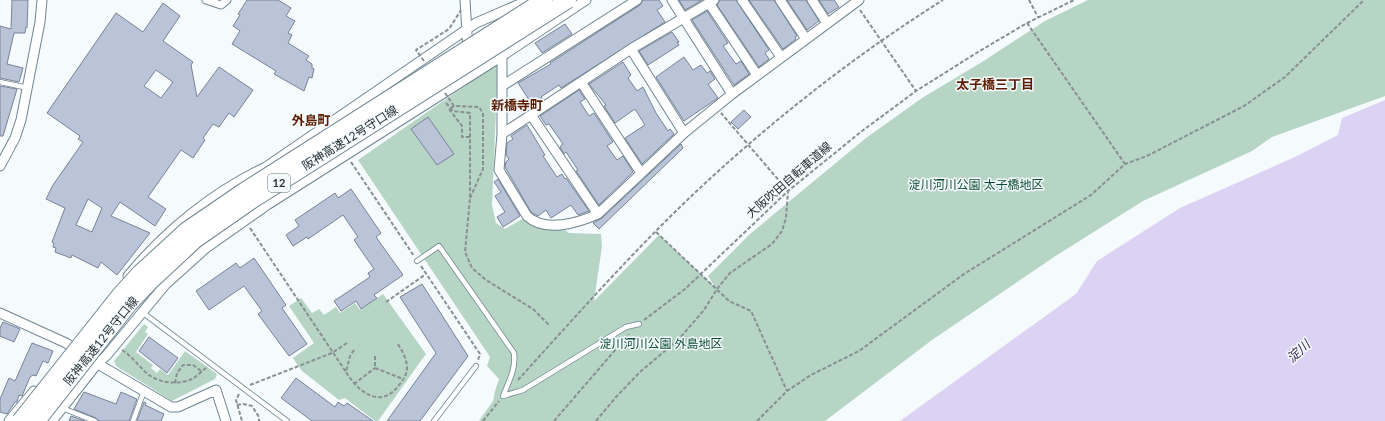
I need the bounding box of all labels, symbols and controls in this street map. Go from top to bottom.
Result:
district label: 太子橋三丁目 [956,76,1034,92]
district label: 新橋寺町 [491,97,543,113]
street label: 阪神高速12号守口線 [299,102,400,173]
district label: 外島町 [291,112,331,128]
street label: 大阪吹田自転車道線 [743,139,834,221]
road number: 12 [268,174,290,192]
park label: 淀川河川公園 太子橋地区 [908,177,1044,192]
street label: 阪神高速12号守口線 [60,293,141,388]
water label: 淀川 [1283,335,1314,366]
park label: 淀川河川公園 外島地区 [599,336,723,351]

